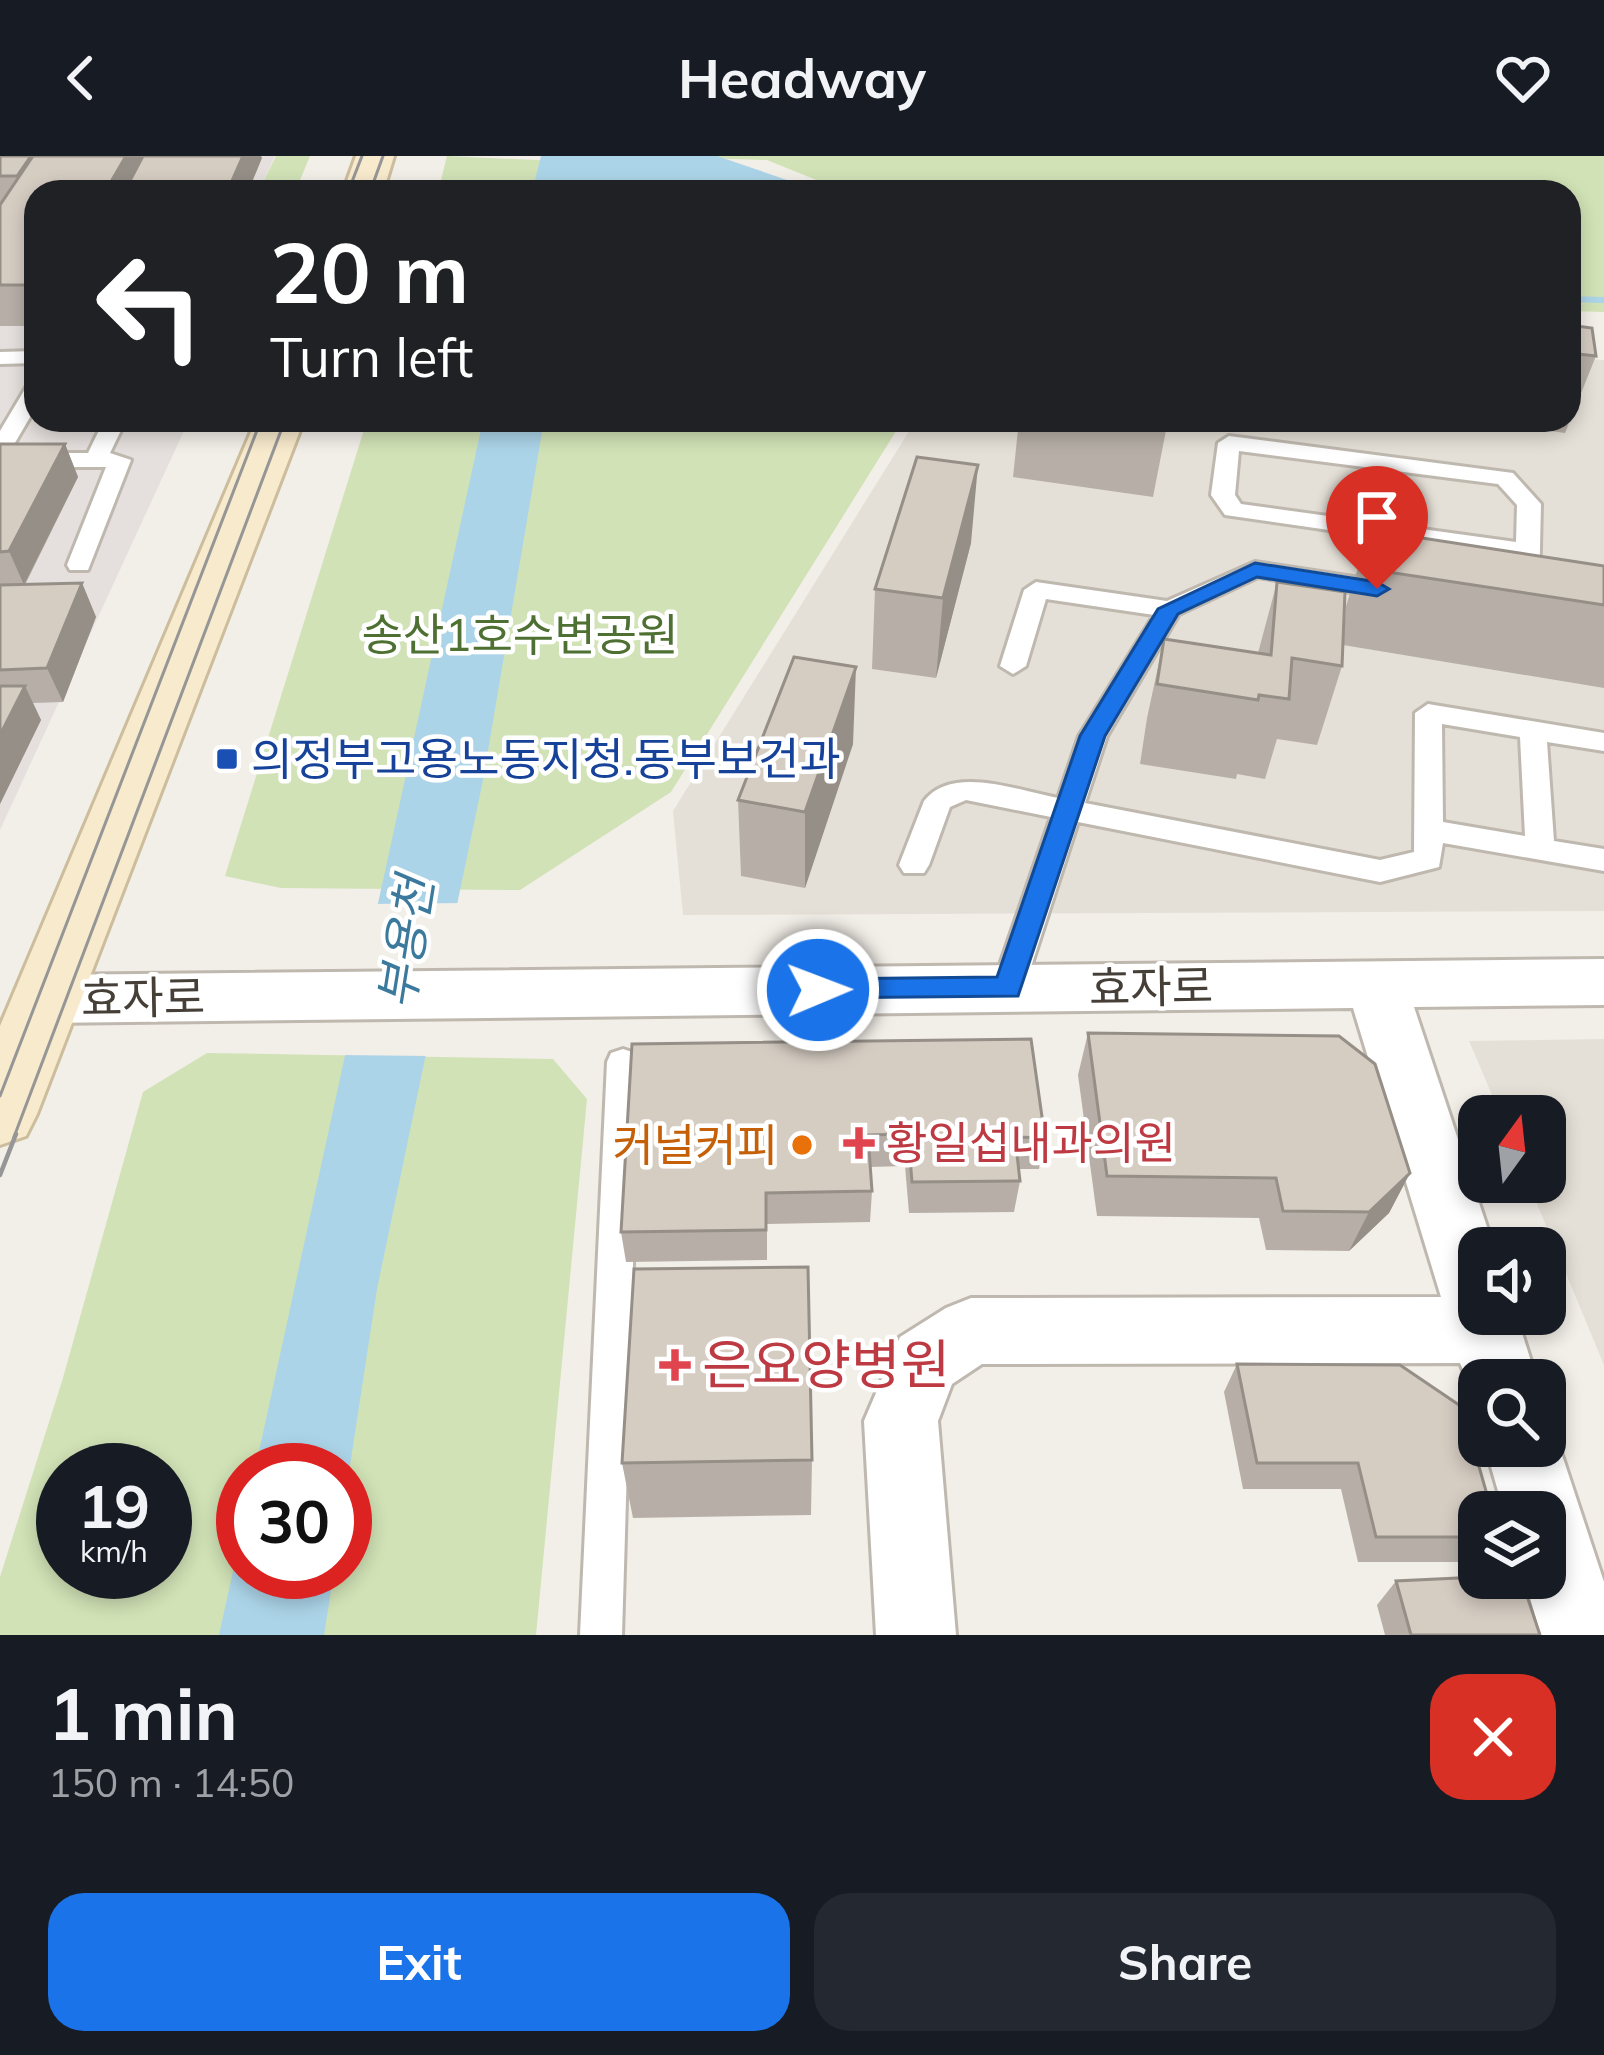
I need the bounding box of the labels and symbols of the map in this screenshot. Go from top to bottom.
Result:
pin [1326,466,1428,589]
park label: 송산1호수변공원 [362,606,678,662]
place label: 의정부고용노동지청.동부보건과 [251,730,841,786]
marker: 의정부고용노동지청.동부보건과 [214,746,240,772]
water label: 부용천 [365,868,446,1013]
position arrow [755,927,881,1053]
street label: 효자로 [1088,957,1214,1015]
street label: 효자로 [80,968,206,1026]
north arrow [1458,1095,1566,1203]
place label: 황일섭내과의원 [886,1114,1176,1170]
place label: 커널커피 [612,1116,778,1172]
marker: 황일섭내과의원 [843,1127,875,1159]
marker: 커널커피 [789,1132,815,1158]
place label: 은요양병원 [702,1330,950,1398]
marker: 은요양병원 [659,1349,691,1381]
speed limit sign: 30 [216,1443,372,1599]

